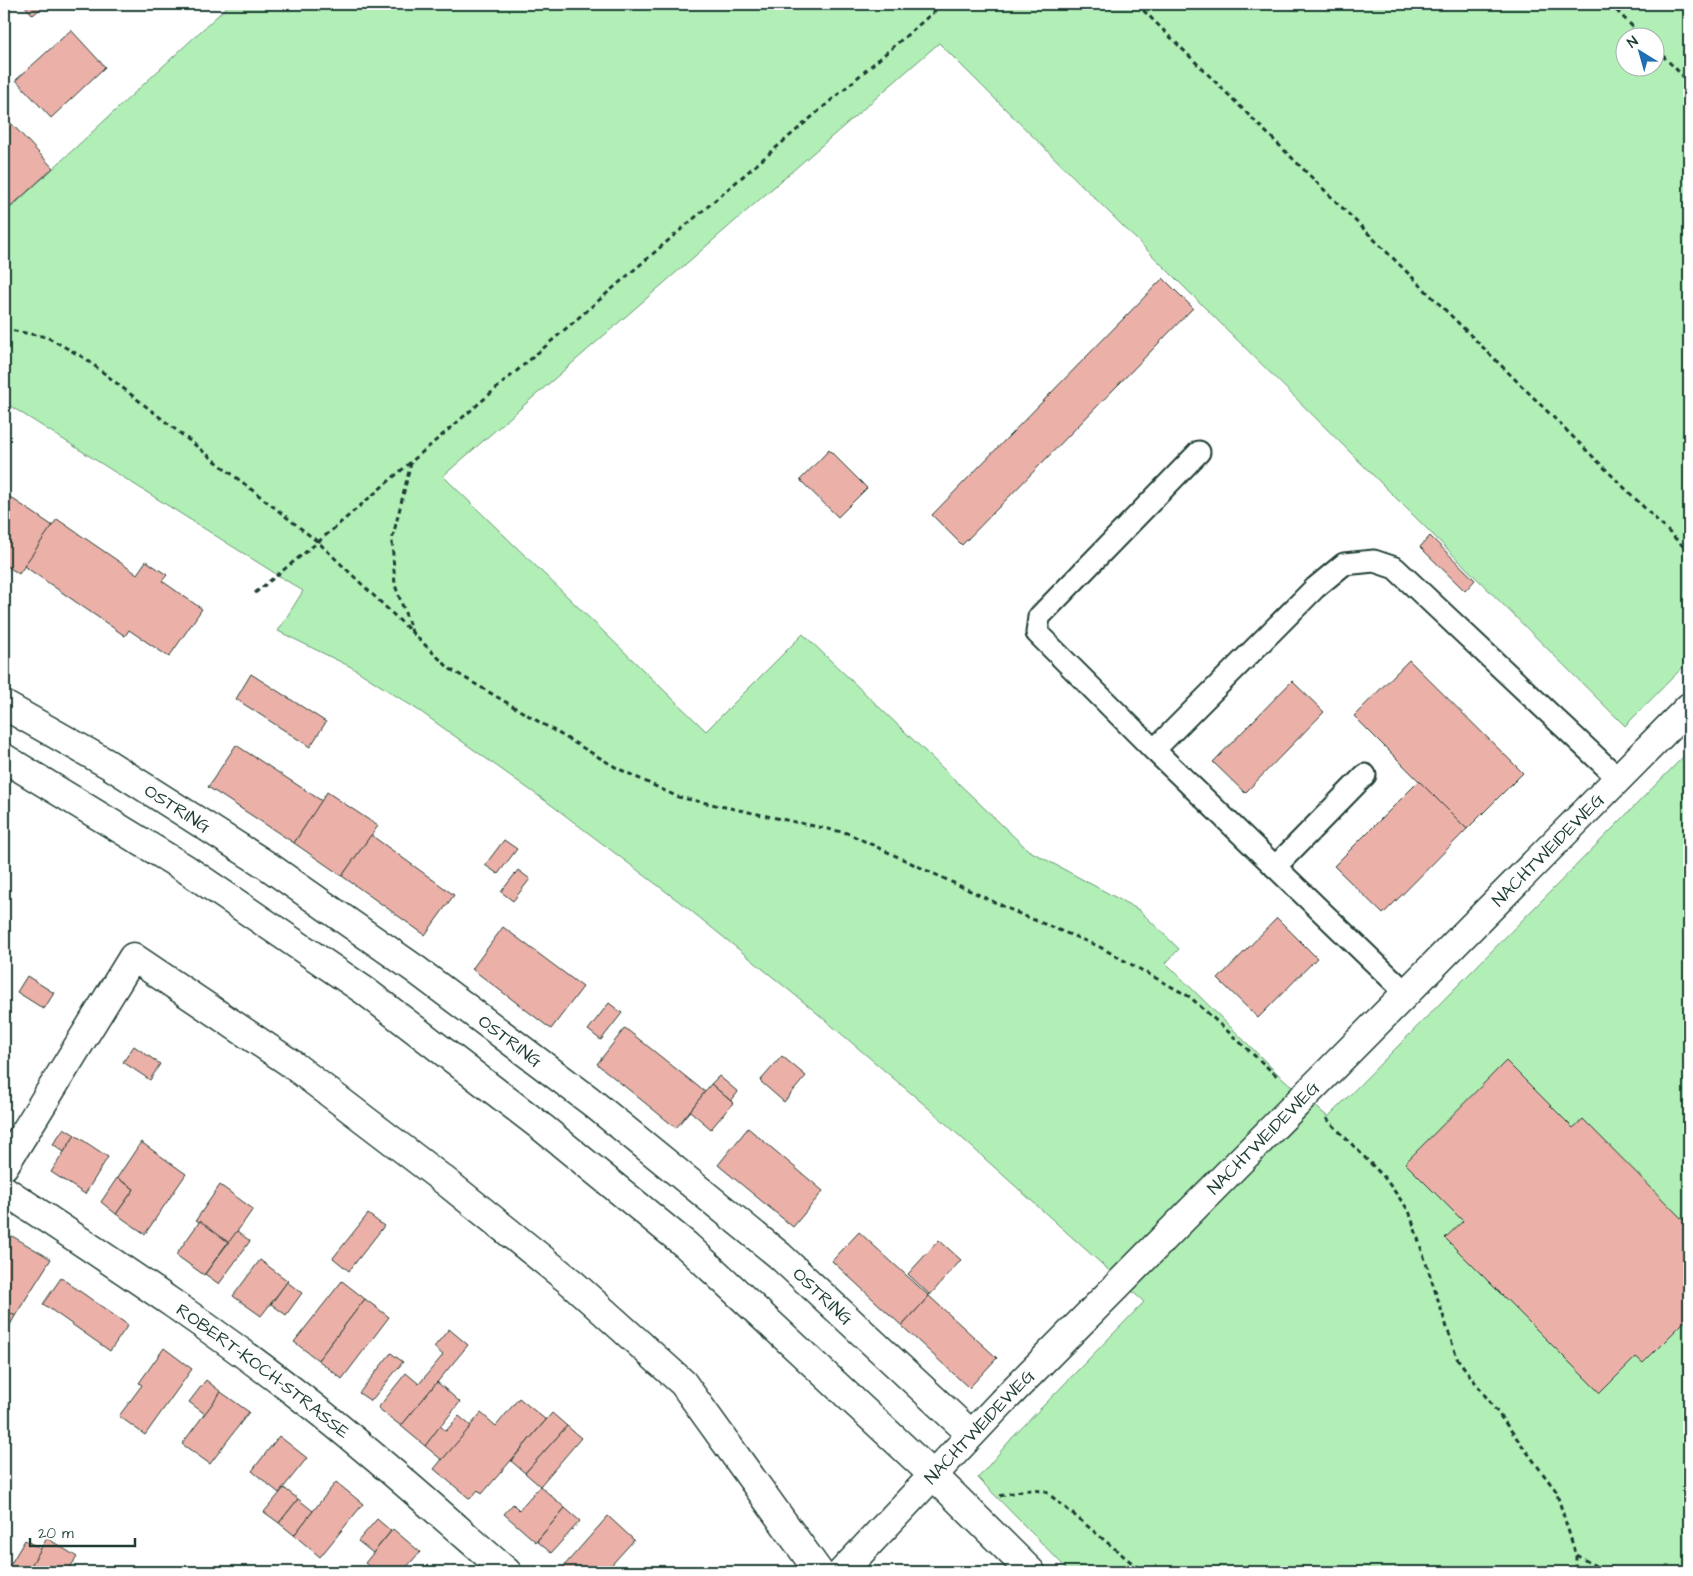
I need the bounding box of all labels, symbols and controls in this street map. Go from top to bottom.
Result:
north arrow [1616,28,1666,78]
text: N [1623,32,1642,53]
street label: OSTRING [140,778,216,839]
street label: NACHTWEIDEWEG [1486,787,1610,912]
street label: OSTRING [473,1008,548,1073]
street label: NACHTWEIDEWEG [1201,1075,1325,1200]
street label: OSTRING [787,1262,859,1331]
street label: ROBERT-KOCH-STRASSE [171,1297,356,1444]
street label: NACHTWEIDEWEG [918,1363,1041,1490]
scale bar [30,1516,135,1548]
text: 20 m [38,1523,74,1544]

